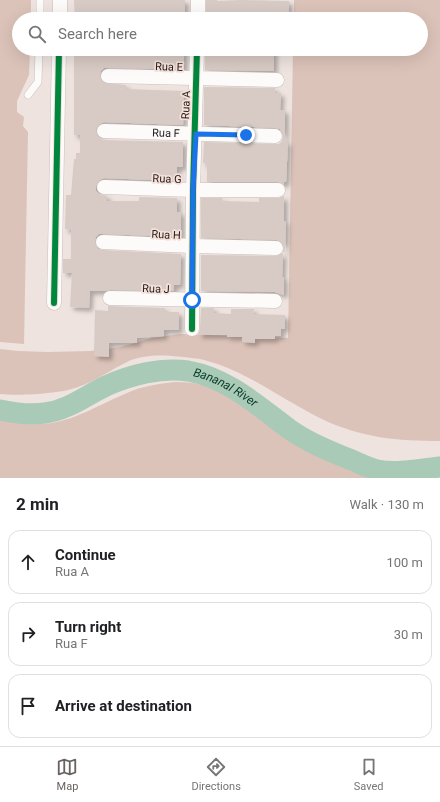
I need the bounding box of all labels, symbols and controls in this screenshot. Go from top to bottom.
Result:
search box [12,12,428,56]
icon: search [26,23,48,45]
text: Search here [58,25,137,43]
street label: Rua E [155,60,183,74]
street label: Rua A [179,90,193,120]
street label: Rua F [152,126,180,140]
route end [237,126,255,144]
street label: Rua G [152,172,182,186]
street label: Rua H [151,228,181,242]
street label: Rua J [142,282,170,296]
route start [183,291,201,309]
water label: Bananal River [192,365,261,410]
text: 2 min [16,494,59,514]
text: Walk · 130 m [349,497,424,512]
text: Continue [55,546,116,564]
icon: ahead [17,551,39,573]
text: 100 m [386,555,423,570]
text: Rua A [55,564,89,579]
text: Turn right [55,618,121,636]
icon: right [17,623,39,645]
text: 30 m [394,627,423,642]
text: Rua F [55,636,88,651]
icon: arrive [17,695,39,717]
text: Arrive at destination [55,697,192,715]
tab: Map [56,756,78,793]
tab: Directions [191,756,241,793]
tab: Saved [354,756,384,793]

